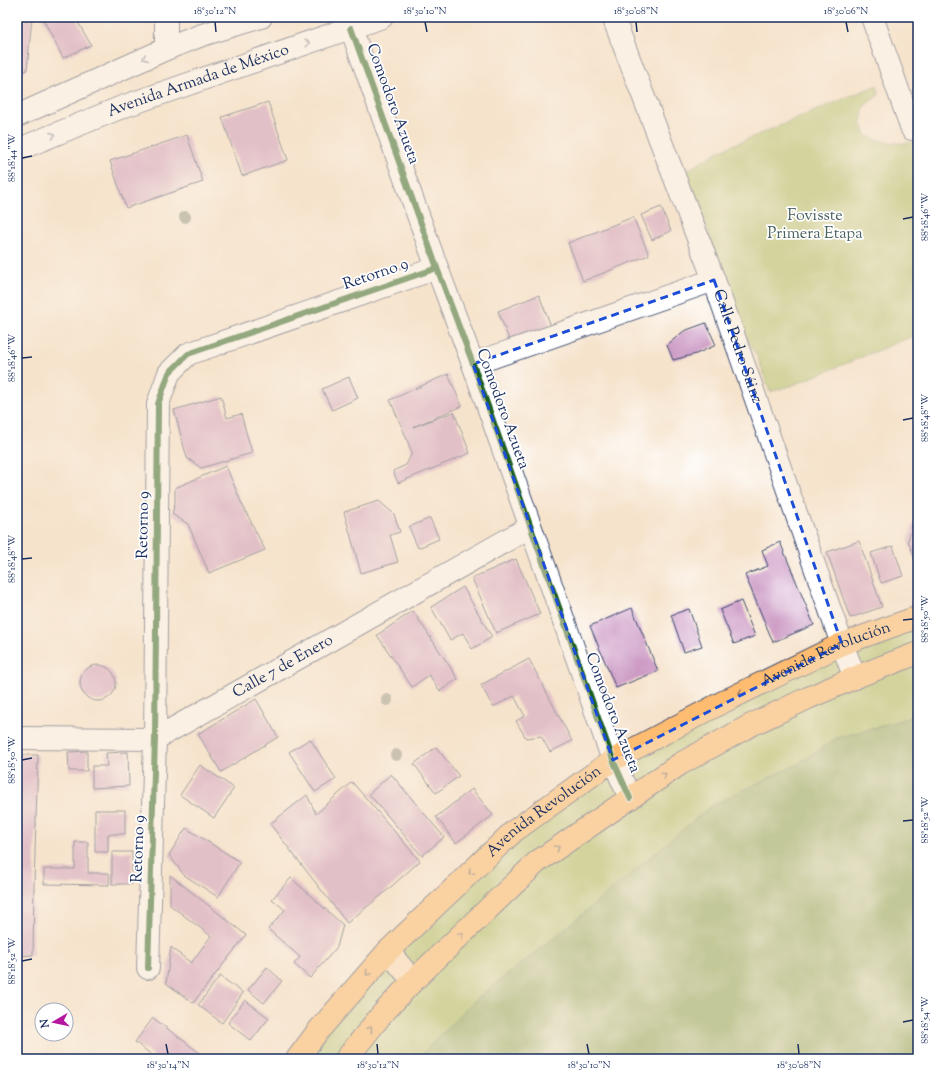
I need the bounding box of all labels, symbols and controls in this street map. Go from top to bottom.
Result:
text: 18°30'12"N [194,4,236,19]
text: 18°30'10"N [403,4,447,19]
text: 18°30'08"N [614,4,658,19]
text: 18°30'06"N [824,4,868,19]
street label: Avenida Armada de México [104,38,292,123]
one-way arrow [303,39,310,48]
street label: Comodoro Azueta [359,40,425,168]
one-way arrow [142,53,150,61]
one-way arrow [50,132,57,140]
text: 88°18'44"W [5,134,20,182]
text: 88°18'46"W [918,193,933,241]
park label: Fovisste Primera Etapa [767,205,863,246]
street label: Retorno 9 [340,253,412,297]
street label: Calle Pedro Sáinz [707,286,768,407]
text: 88°18'46"W [5,334,20,382]
street label: Comodoro Azueta [469,345,535,473]
text: 88°18'48"W [918,394,933,442]
street label: Retorno 9 [132,491,156,559]
text: 88°18'48"W [5,535,20,583]
text: 88°18'50"W [918,595,933,643]
street label: Avenida Revolución [757,616,894,693]
street label: Calle 7 de Enero [228,629,338,704]
street label: Comodoro Azueta [578,649,646,777]
one-way arrow [738,688,745,696]
text: 88°18'50"W [5,736,20,784]
street label: Avenida Revolución [481,760,607,863]
one-way arrow [660,772,667,780]
text: 88°18'52"W [918,797,933,843]
street label: Retorno 9 [126,814,152,883]
one-way arrow [553,845,560,853]
one-way arrow [468,867,476,875]
one-way arrow [456,933,463,940]
text: 88°18'52"W [5,938,20,984]
one-way arrow [366,969,373,976]
text: 88°18'54"W [918,996,933,1044]
north arrow [34,1002,74,1042]
text: N [36,1018,54,1030]
one-way arrow [366,1026,373,1034]
text: 18°30'14"N [146,1058,190,1073]
text: 18°30'12"N [357,1058,399,1073]
text: 18°30'10"N [567,1058,611,1073]
text: 18°30'08"N [777,1058,821,1073]

